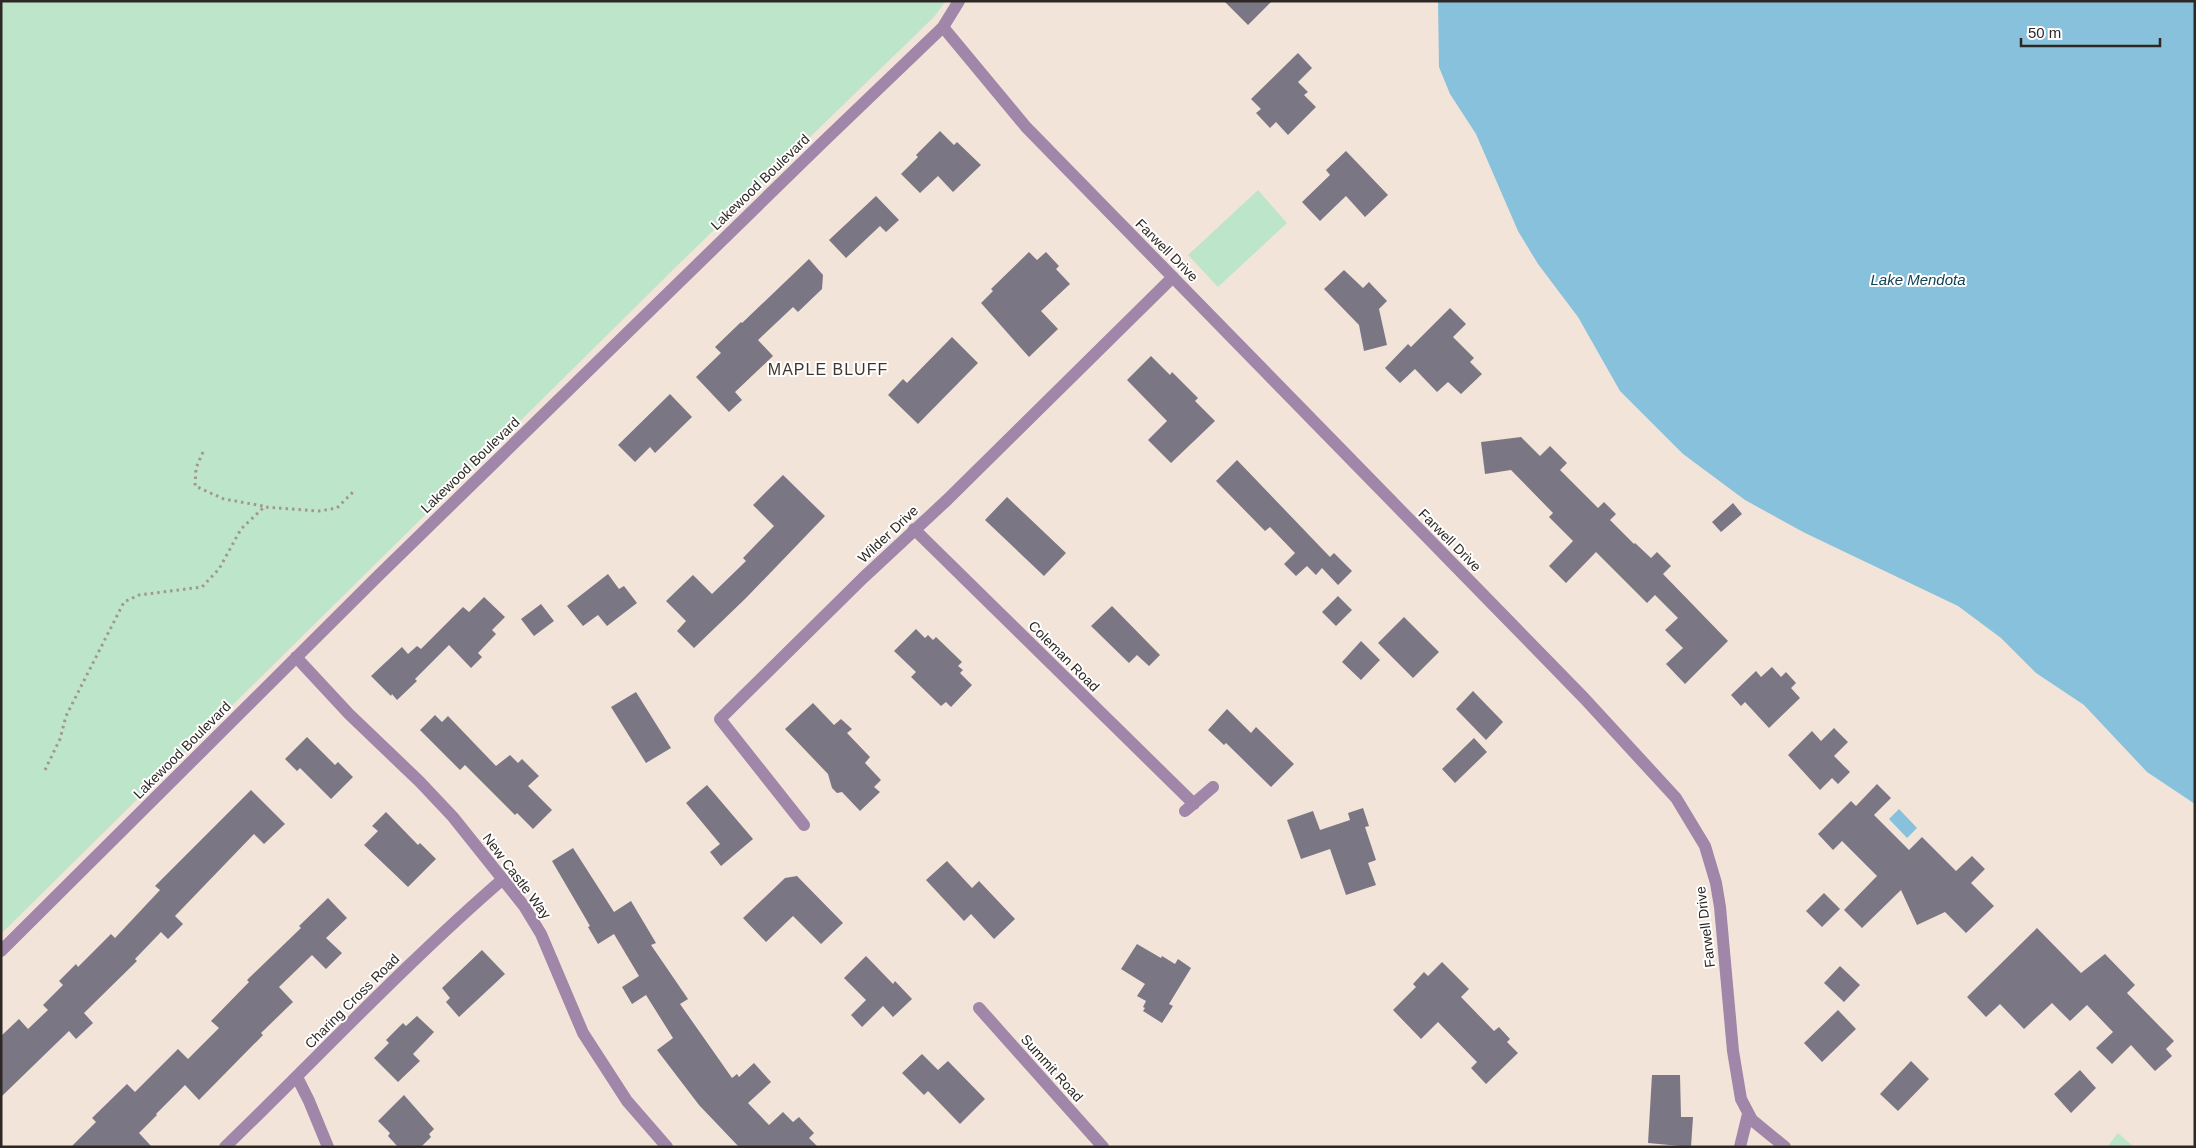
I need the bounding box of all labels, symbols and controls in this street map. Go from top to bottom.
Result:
scale bar [2021,15,2160,47]
text: 50 m [2028,24,2061,41]
street label: Lakewood Boulevard [707,131,813,233]
street label: Farwell Drive [1132,215,1202,285]
water label: Lake Mendota [1870,271,1966,288]
district label: MAPLE BLUFF [768,361,888,378]
street label: Lakewood Boulevard [417,414,523,516]
street label: Wilder Drive [855,502,921,566]
street label: Farwell Drive [1415,505,1485,575]
street label: Coleman Road [1025,617,1103,695]
street label: Lakewood Boulevard [130,698,234,802]
street label: New Castle Way [480,830,554,922]
street label: Farwell Drive [1692,885,1718,969]
street label: Charing Cross Road [301,950,403,1052]
street label: Summit Road [1018,1031,1086,1105]

